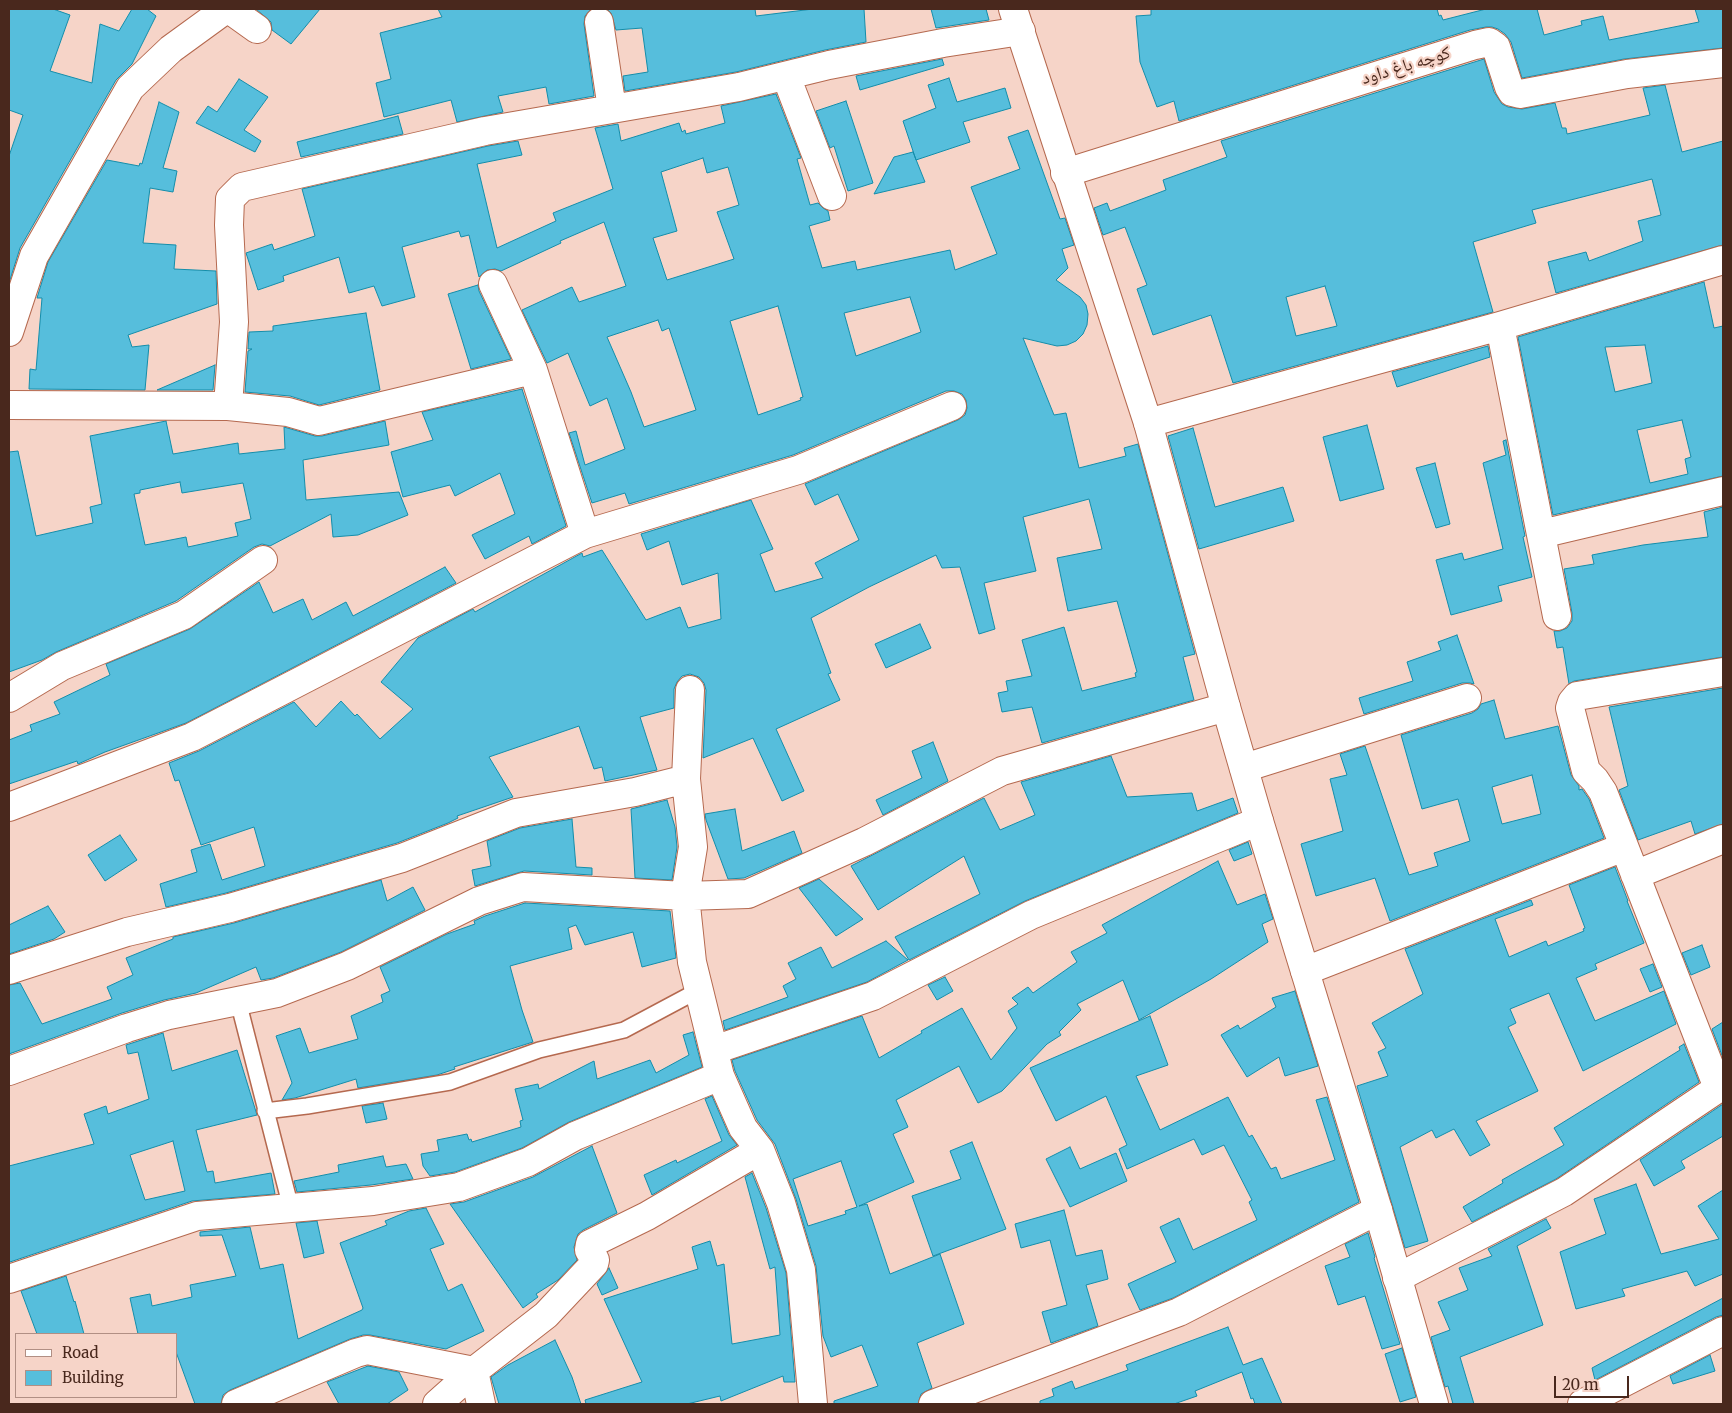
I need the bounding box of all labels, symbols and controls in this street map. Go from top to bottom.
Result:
street label: کوچه باغ داود [1359,42,1453,90]
legend [15,1333,178,1398]
text: Road [62,1343,98,1362]
scale bar [1557,1366,1632,1398]
text: Building [62,1368,124,1387]
text: 20 m [1562,1375,1599,1394]

